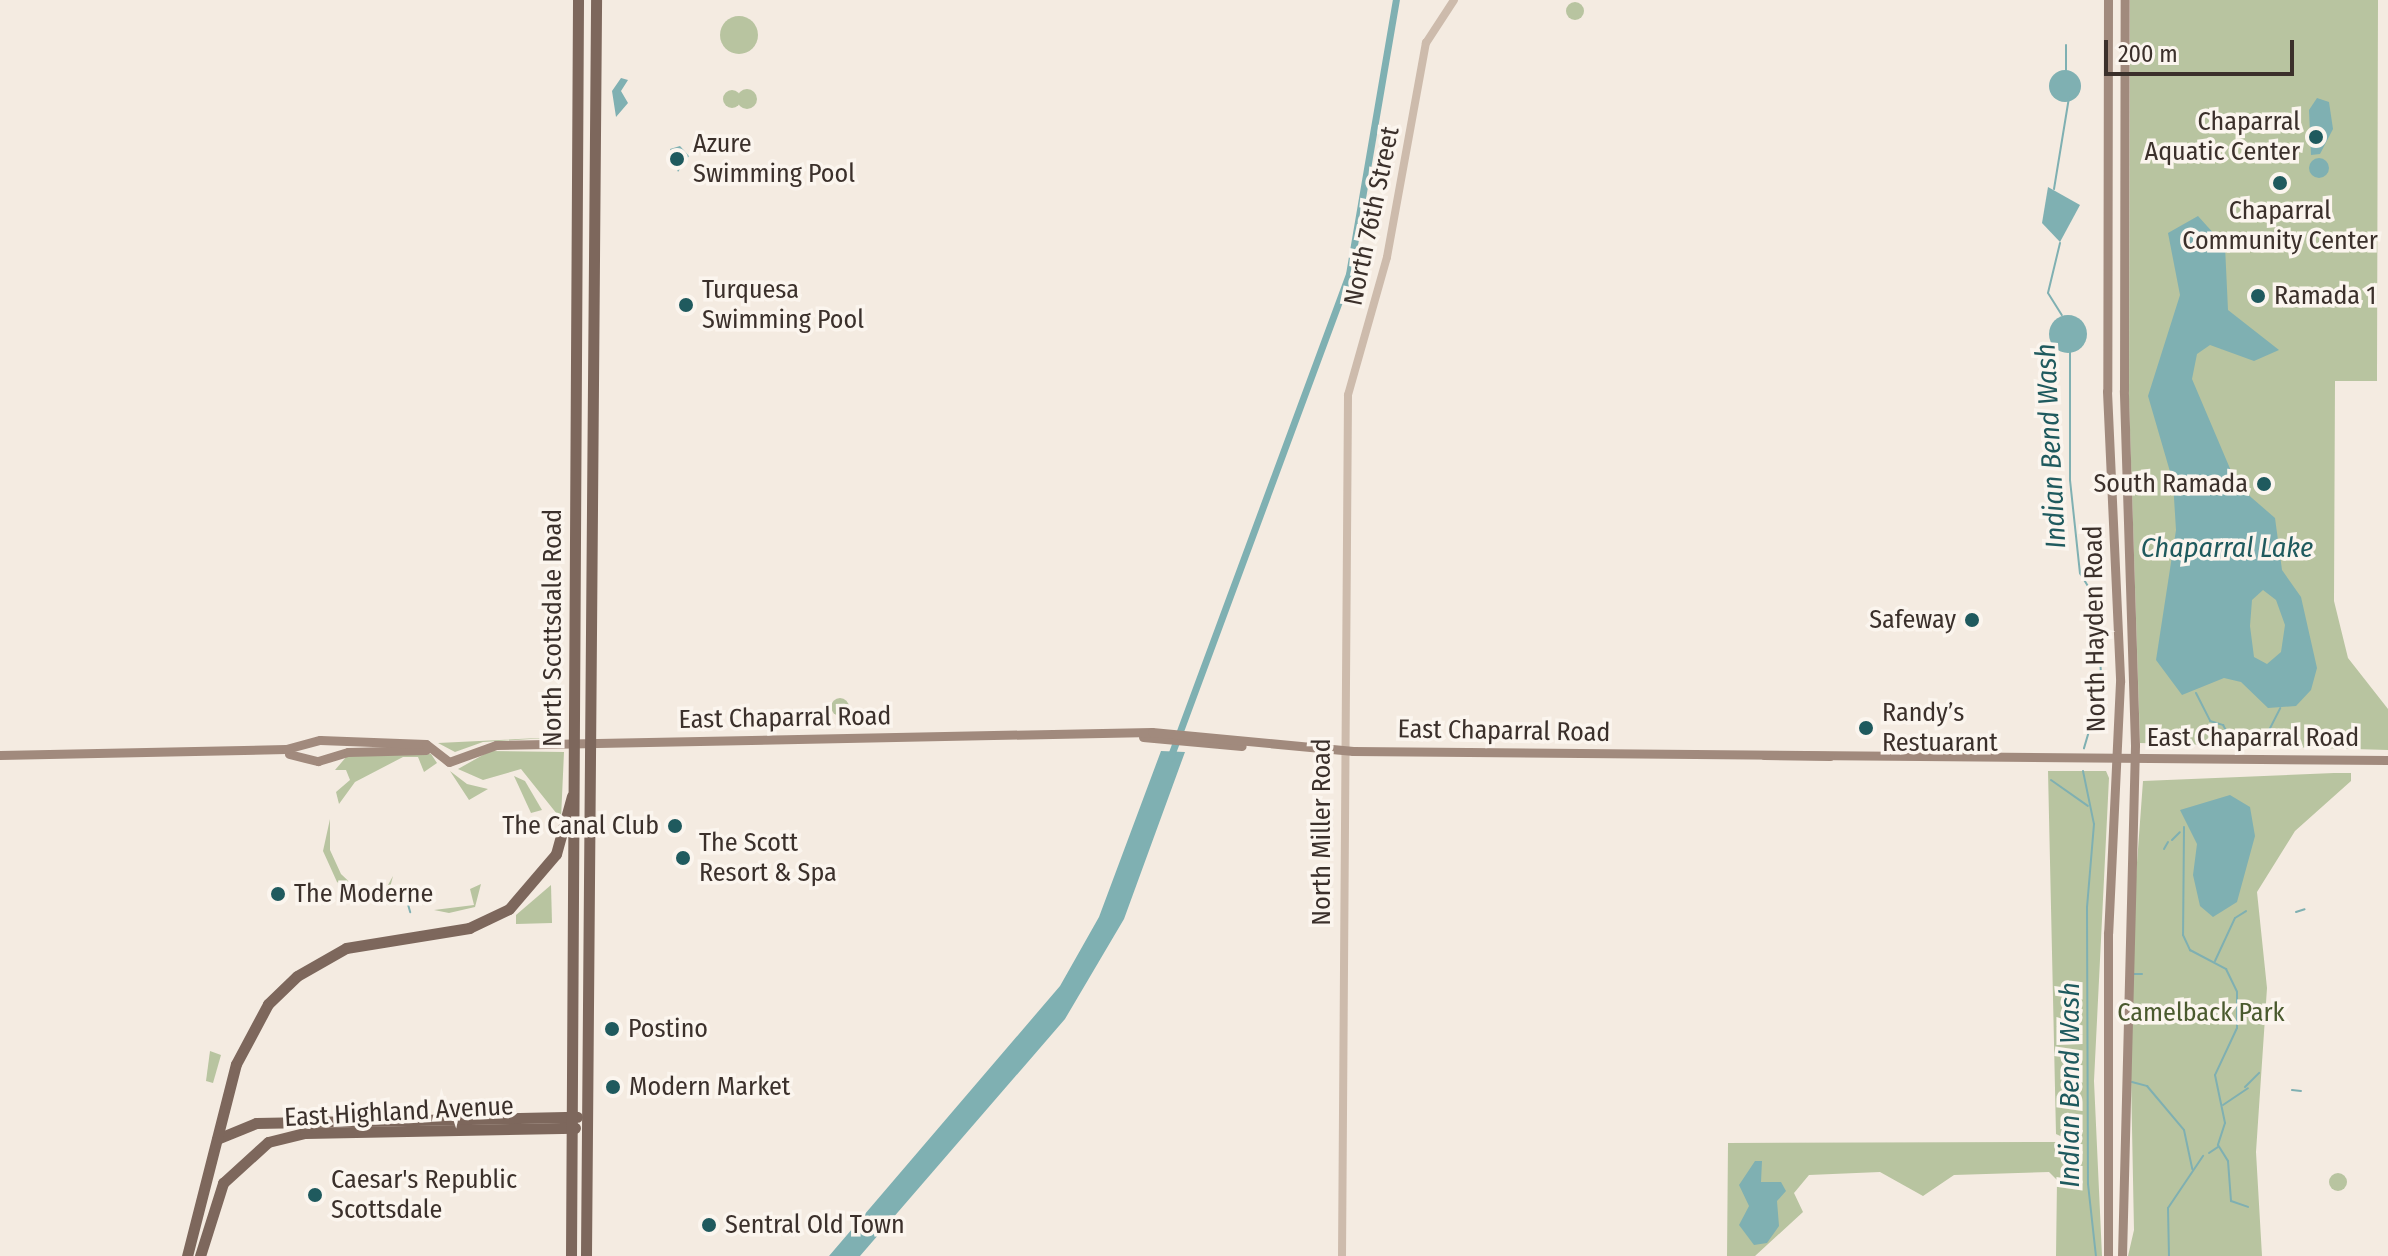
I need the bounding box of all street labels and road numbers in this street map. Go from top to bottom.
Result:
street label: North 76th Street [1338,124,1406,308]
street label: North Scottsdale Road [537,509,569,747]
street label: North Hayden Road [2078,525,2112,733]
street label: East Chaparral Road [678,701,892,735]
street label: East Chaparral Road [1397,714,1611,748]
street label: East Chaparral Road [2147,722,2359,754]
street label: North Miller Road [1306,738,1338,926]
street label: East Highland Avenue [283,1090,515,1134]

